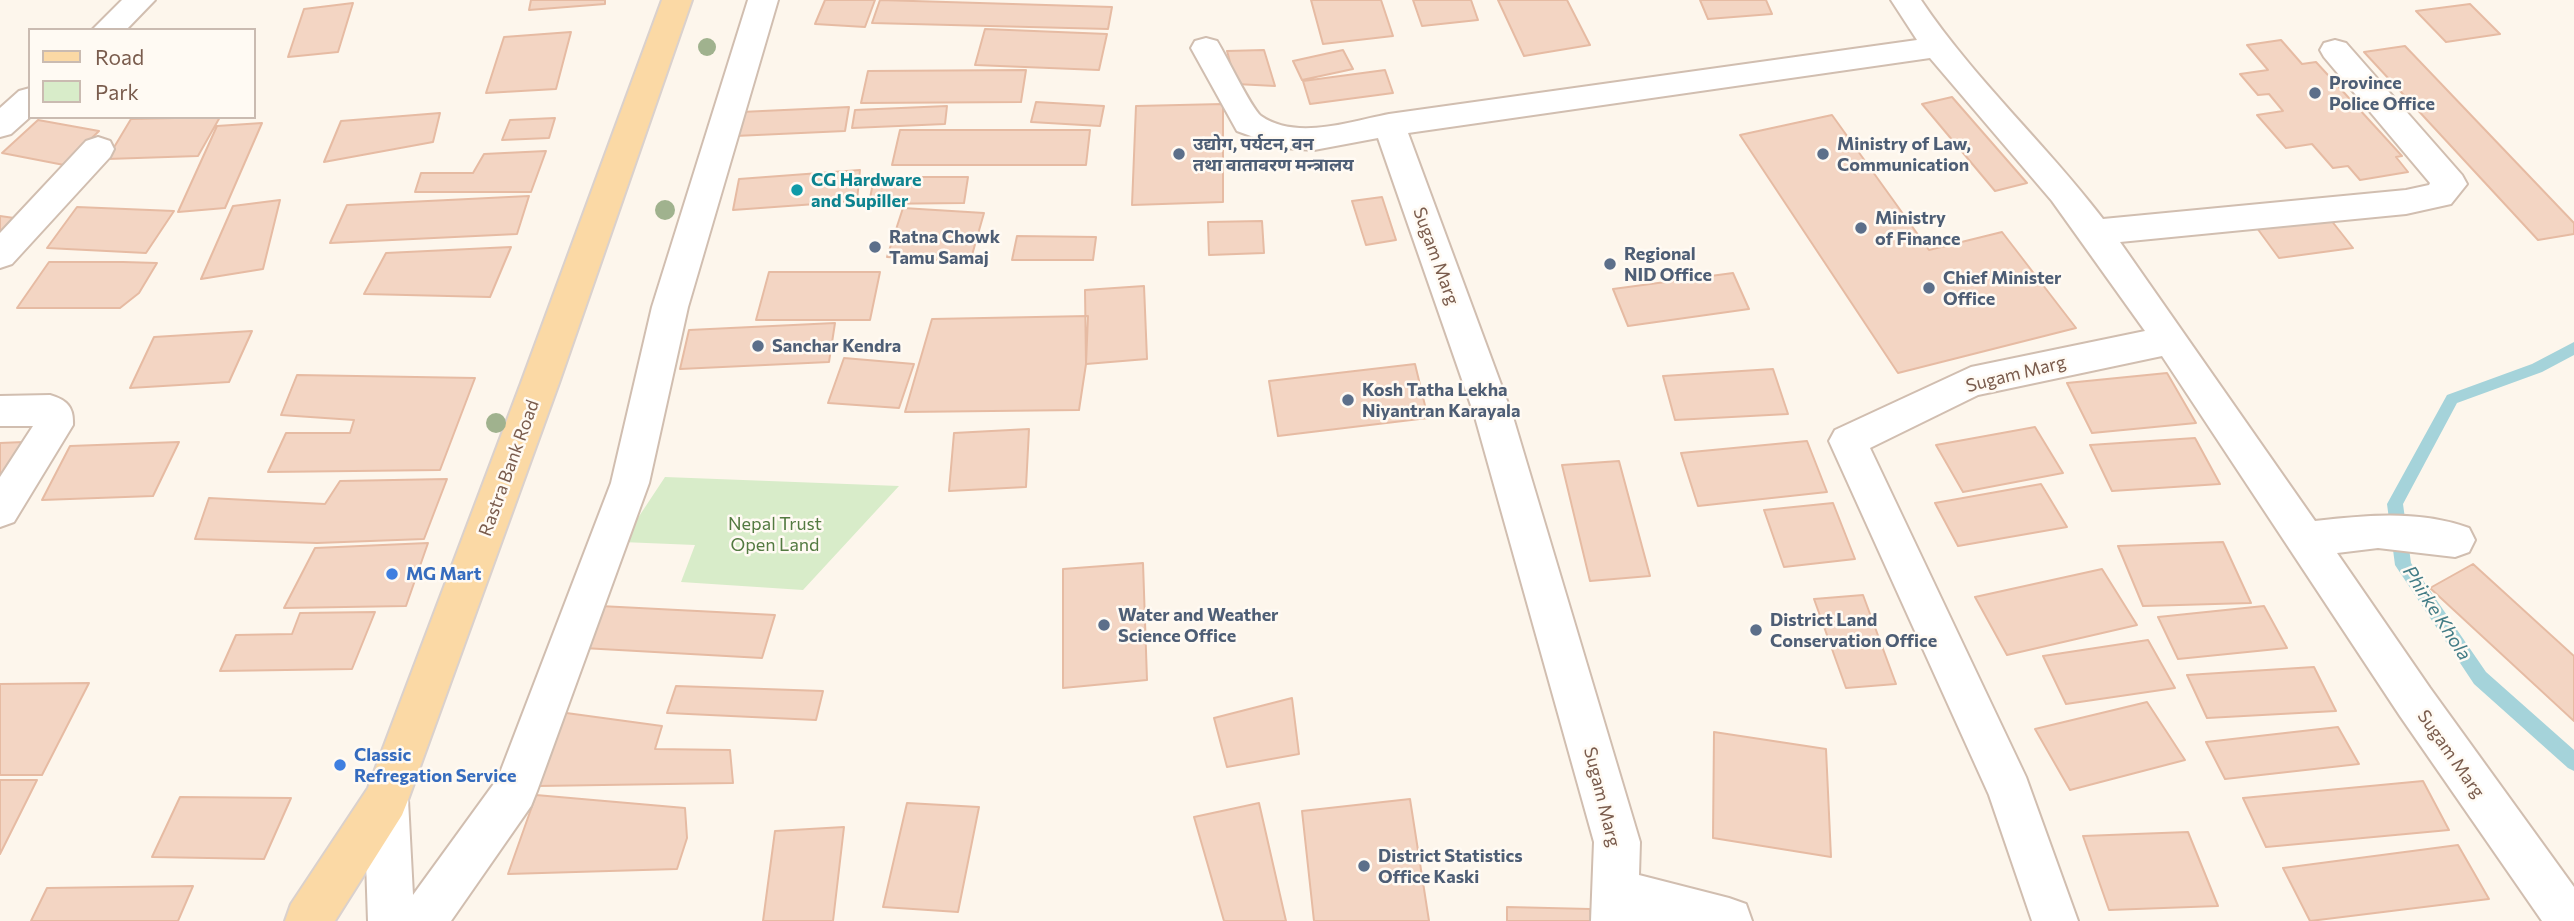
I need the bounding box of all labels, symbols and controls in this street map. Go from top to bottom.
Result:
legend [28,28,256,119]
text: Road [95,44,144,69]
place label: Province Police Office [2329,72,2435,114]
text: Park [95,79,139,104]
marker: Province Police Office [2307,85,2323,101]
place label: उद्योग, पर्यटन, वन तथा वातावरण मन्त्रालय [1193,133,1354,176]
place label: Ministry of Law, Communication [1837,133,1971,176]
marker: उद्योग, पर्यटन, वन तथा वातावरण मन्त्रालय [1171,146,1187,162]
marker: Ministry of Law, Communication [1815,146,1831,162]
place label: CG Hardware and Supiller [811,169,921,212]
marker: CG Hardware and Supiller [789,182,805,198]
street label: Sugam Marg [1408,204,1464,308]
place label: Ministry of Finance [1875,207,1960,249]
marker: Ministry of Finance [1853,220,1869,236]
place label: Ratna Chowk Tamu Samaj [889,226,1000,268]
marker: Ratna Chowk Tamu Samaj [867,239,883,255]
place label: Regional NID Office [1624,243,1712,286]
marker: Regional NID Office [1602,256,1618,272]
place label: Chief Minister Office [1943,267,2061,310]
marker: Chief Minister Office [1921,280,1937,296]
place label: Sanchar Kendra [772,335,901,357]
marker: Sanchar Kendra [750,338,766,354]
street label: Sugam Marg [1964,351,2068,397]
place label: Kosh Tatha Lekha Niyantran Karayala [1362,379,1520,422]
marker: Kosh Tatha Lekha Niyantran Karayala [1340,392,1356,408]
street label: Rastra Bank Road [474,397,544,539]
park label: Nepal Trust Open Land [728,513,822,556]
water label: Phirke Khola [2398,561,2476,665]
place label: MG Mart [406,563,481,585]
marker: MG Mart [384,566,400,582]
place label: Water and Weather Science Office [1118,604,1279,646]
place label: District Land Conservation Office [1770,609,1937,652]
marker: Water and Weather Science Office [1096,617,1112,633]
marker: District Land Conservation Office [1748,622,1764,638]
street label: Sugam Marg [2413,706,2489,802]
place label: Classic Refregation Service [354,744,516,786]
street label: Sugam Marg [1579,745,1625,849]
marker: Classic Refregation Service [332,757,348,773]
place label: District Statistics Office Kaski [1378,845,1523,888]
marker: District Statistics Office Kaski [1356,858,1372,874]

